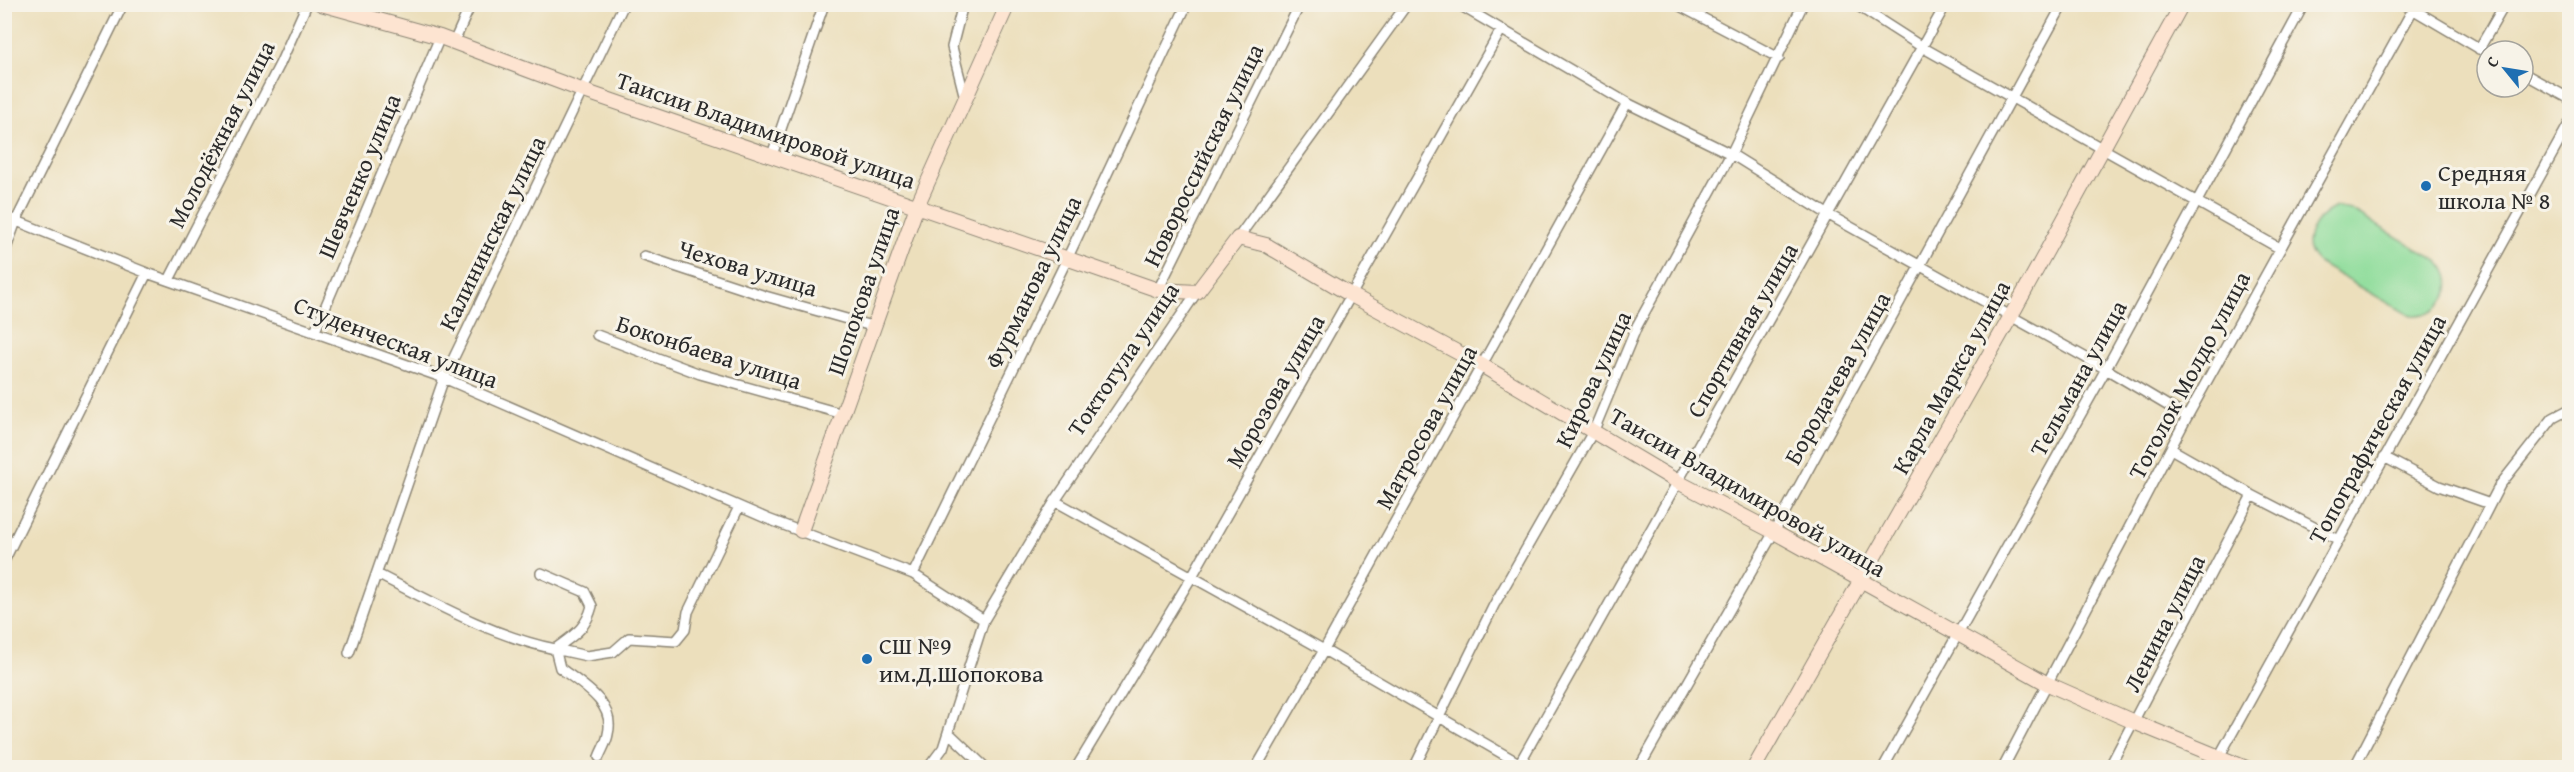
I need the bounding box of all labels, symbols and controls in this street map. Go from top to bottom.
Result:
street label: Молодёжная улица [159,34,284,234]
street label: Новороссийская улица [1134,37,1272,272]
north arrow [2475,39,2535,99]
text: С [2479,52,2505,71]
street label: Таисии Владимировой улица [612,62,921,198]
street label: Шевченко улица [309,88,410,264]
street label: Калининская улица [430,129,555,336]
place label: Средняя школа № 8 [2438,155,2550,218]
marker: Средняя школа № 8 [2419,179,2433,193]
street label: Фурманова улица [976,189,1090,374]
street label: Шопокова улица [818,202,908,380]
street label: Чехова улица [674,230,822,306]
street label: Спортивная улица [1678,235,1807,424]
street label: Тоголок Молдо улица [2119,264,2259,485]
street label: Карла Маркса улица [1883,273,2019,480]
street label: Токтогула улица [1058,274,1188,443]
street label: Бородачева улица [1775,285,1899,471]
street label: Студенческая улица [289,287,504,397]
street label: Тельмана улица [2021,293,2136,462]
street label: Кирова улица [1546,304,1640,453]
street label: Боконбаева улица [612,306,807,399]
street label: Морозова улица [1217,307,1333,474]
street label: Топографическая улица [2299,307,2455,550]
street label: Матросова улица [1366,338,1486,516]
street label: Таисии Владимировой улица [1603,398,1893,586]
street label: Ленина улица [2114,548,2214,698]
place label: СШ №9 им.Д.Шопокова [879,628,1044,691]
marker: СШ №9 им.Д.Шопокова [860,652,874,666]

